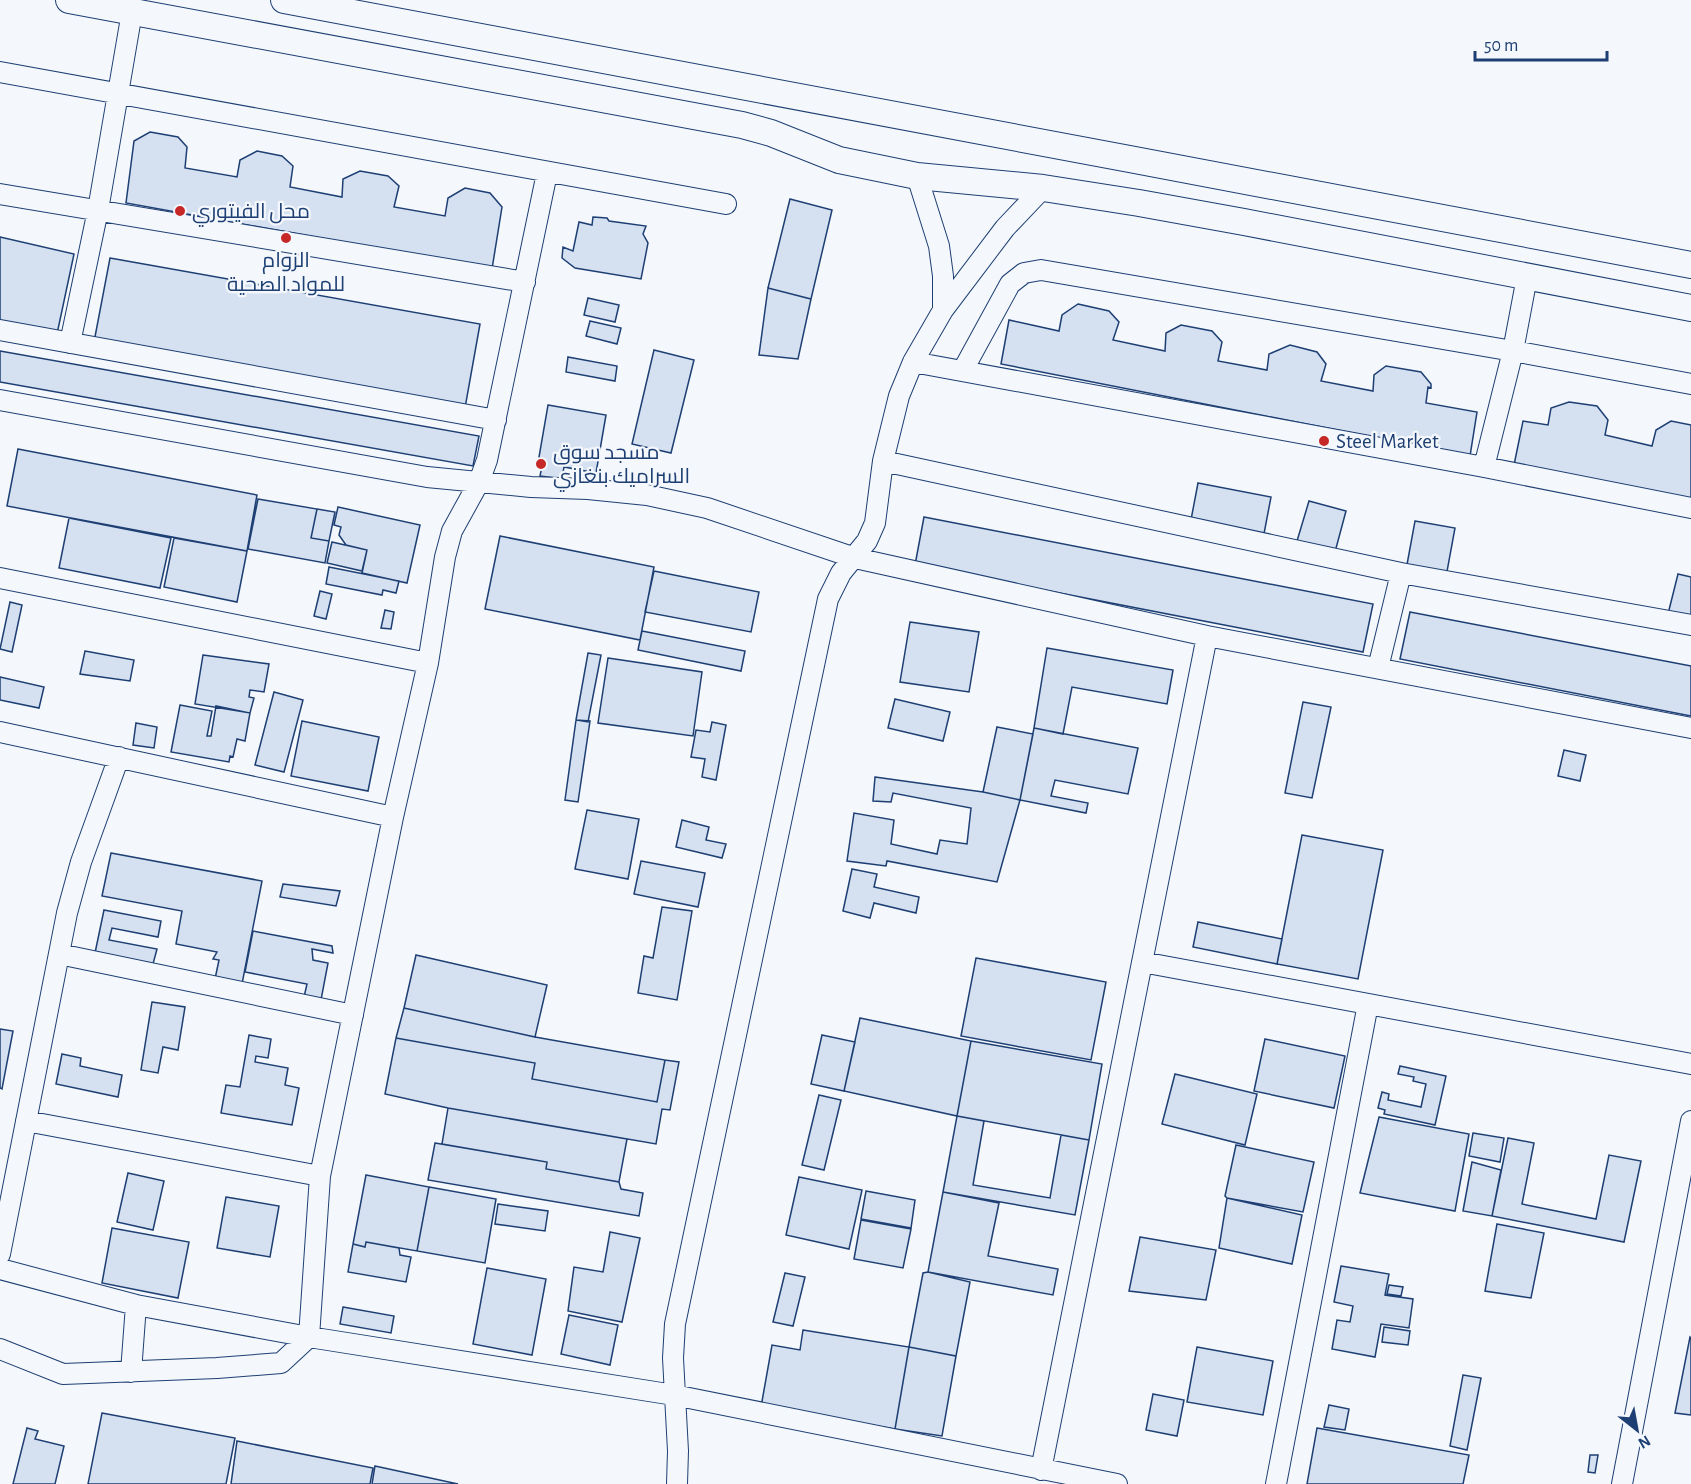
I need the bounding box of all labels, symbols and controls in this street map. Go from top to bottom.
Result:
scale bar [1475,24,1607,62]
text: 50 m [1484,37,1518,55]
place label: محل الفيتوري [192,201,310,227]
marker: محل الفيتوري [173,204,187,218]
marker: الزوام للمواد الصحية [279,231,293,245]
place label: الزوام للمواد الصحية [227,250,345,296]
place label: Steel Market [1336,431,1439,452]
marker: Steel Market [1317,434,1331,448]
place label: مسجد سوق السراميك بنغازي [553,442,690,492]
marker: مسجد سوق السراميك بنغازي [534,457,548,471]
north arrow [1607,1400,1667,1460]
text: N [1635,1432,1653,1452]

